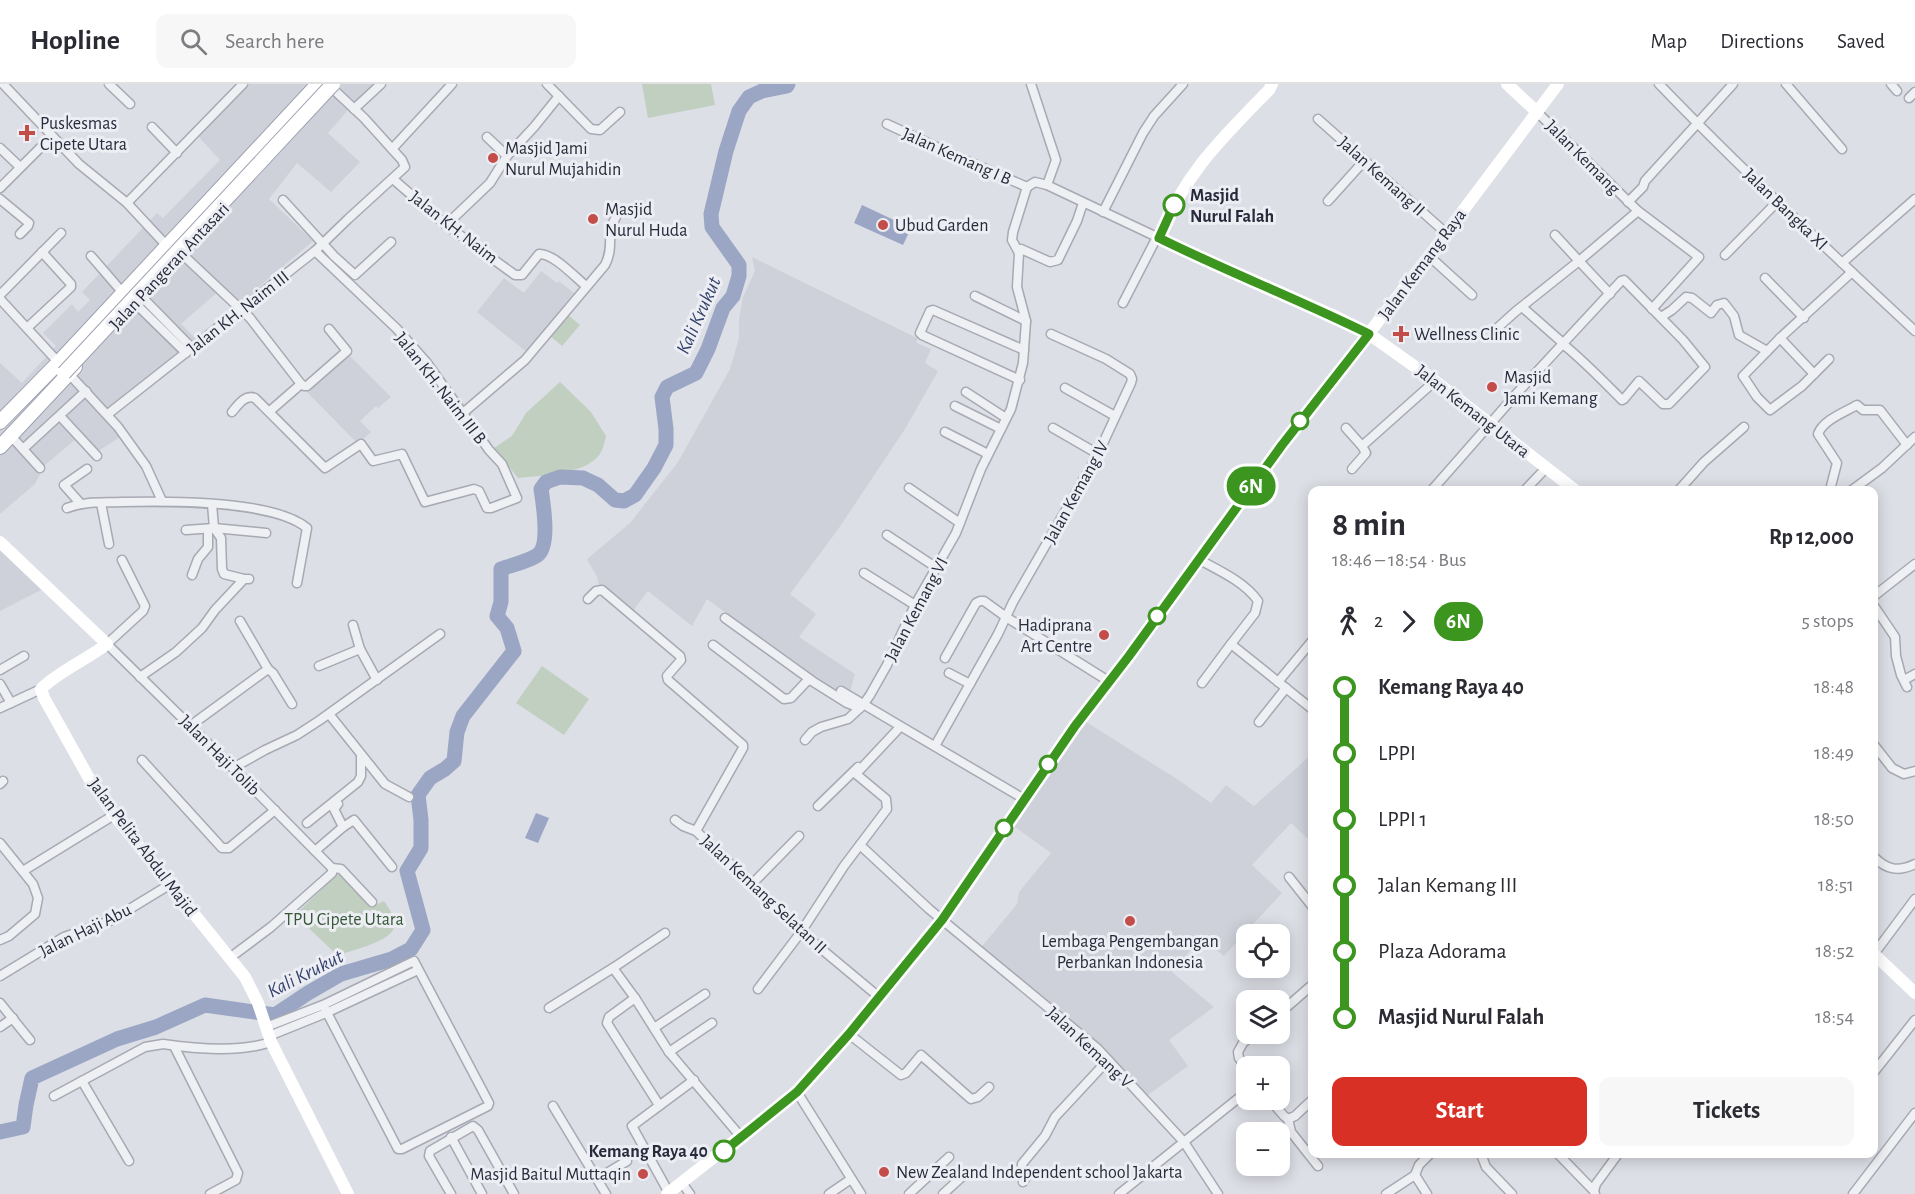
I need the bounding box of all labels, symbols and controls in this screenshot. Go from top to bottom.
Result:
search box [156,14,576,68]
icon: search [177,25,210,58]
text: Hopline [30,27,120,55]
text: Search here [225,30,324,52]
text: Map [1651,31,1687,52]
text: Directions [1720,31,1804,52]
text: Saved [1837,31,1885,52]
place label: Puskesmas Cipete Utara [40,115,127,154]
street label: Jalan Kemang [1542,117,1623,198]
marker: Puskesmas Cipete Utara [18,124,36,142]
street label: Jalan Kemang I B [899,125,1014,189]
street label: Jalan Kemang II [1335,133,1428,220]
place label: Masjid Jami Nurul Mujahidin [505,140,621,179]
marker: Masjid Jami Nurul Mujahidin [486,151,500,165]
street label: Jalan Bangka XI [1740,165,1831,254]
place label: Masjid Nurul Falah [1190,187,1274,226]
street label: Jalan KH. Naim [406,188,501,268]
marker: Masjid Nurul Falah [1163,194,1185,216]
street label: Jalan Pangeran Antasari [106,200,233,334]
place label: Masjid Nurul Huda [605,201,687,240]
street label: Jalan Kemang Raya [1376,206,1470,323]
marker: Masjid Nurul Huda [586,212,600,226]
place label: Ubud Garden [895,217,988,235]
marker: Ubud Garden [876,218,890,232]
street label: Jalan KH. Naim III [184,268,293,358]
water label: Kali Krukut [673,273,725,357]
marker: Wellness Clinic [1392,325,1410,343]
place label: Wellness Clinic [1414,326,1519,344]
street label: Jalan KH. Naim III B [391,329,489,448]
street label: Jalan Kemang Utara [1412,362,1533,462]
place label: Masjid Jami Kemang [1504,369,1598,408]
marker: Masjid Jami Kemang [1485,380,1499,394]
unlabelled marker [1291,412,1309,430]
street label: Jalan Kemang IV [1041,437,1113,547]
line badge: 6N [1224,466,1278,506]
text: 6N [1239,476,1263,497]
text: 8 min [1332,509,1406,542]
text: Rp 12,000 [1769,526,1854,548]
text: 18:46 – 18:54 · Bus [1332,550,1467,570]
street label: Jalan Kemang VI [882,555,952,664]
icon: walk [1332,605,1365,638]
icon: forward [1392,605,1425,638]
unlabelled marker [1148,607,1166,625]
text: 2 [1374,611,1383,631]
text: 6N [1446,611,1471,632]
text: 5 stops [1801,611,1854,631]
place label: Hadiprana Art Centre [1018,617,1092,656]
marker: Hadiprana Art Centre [1097,628,1111,642]
text: Kemang Raya 40 [1378,676,1524,698]
text: 18:48 [1814,677,1854,697]
street label: Jalan Haji Tolib [176,712,263,799]
text: LPPI [1378,742,1416,764]
text: 18:49 [1814,743,1854,763]
unlabelled marker [1039,755,1057,773]
street label: Jalan Pelita Abdul Majid [85,775,200,920]
text: LPPI 1 [1378,808,1427,830]
text: 18:50 [1814,809,1854,829]
unlabelled marker [995,819,1013,837]
street label: Jalan Kemang Selatan II [697,832,830,957]
text: Jalan Kemang III [1378,874,1518,896]
text: 18:51 [1818,875,1854,895]
street label: Jalan Haji Abu [37,901,134,961]
park label: TPU Cipete Utara [284,911,404,929]
marker: Lembaga Pengembangan Perbankan Indonesia [1123,914,1137,928]
map controls [1236,924,1290,1176]
button: locate [1236,924,1290,978]
place label: Lembaga Pengembangan Perbankan Indonesia [1041,933,1219,972]
text: Plaza Adorama [1378,940,1507,962]
text: 18:52 [1816,941,1854,961]
water label: Kali Krukut [264,946,347,1002]
button: layers [1236,990,1290,1044]
street label: Jalan Kemang V [1043,1004,1136,1092]
text: Masjid Nurul Falah [1378,1006,1544,1028]
text: 18:54 [1815,1007,1854,1027]
button: + [1236,1056,1290,1110]
button: Start [1332,1077,1587,1146]
button: Tickets [1599,1077,1854,1146]
button: − [1236,1122,1290,1176]
marker: Kemang Raya 40 [713,1140,735,1162]
place label: Kemang Raya 40 [588,1143,708,1161]
place label: New Zealand Independent school Jakarta [896,1164,1183,1182]
marker: New Zealand Independent school Jakarta [877,1165,891,1179]
place label: Masjid Baitul Muttaqin [470,1166,631,1184]
marker: Masjid Baitul Muttaqin [636,1167,650,1181]

